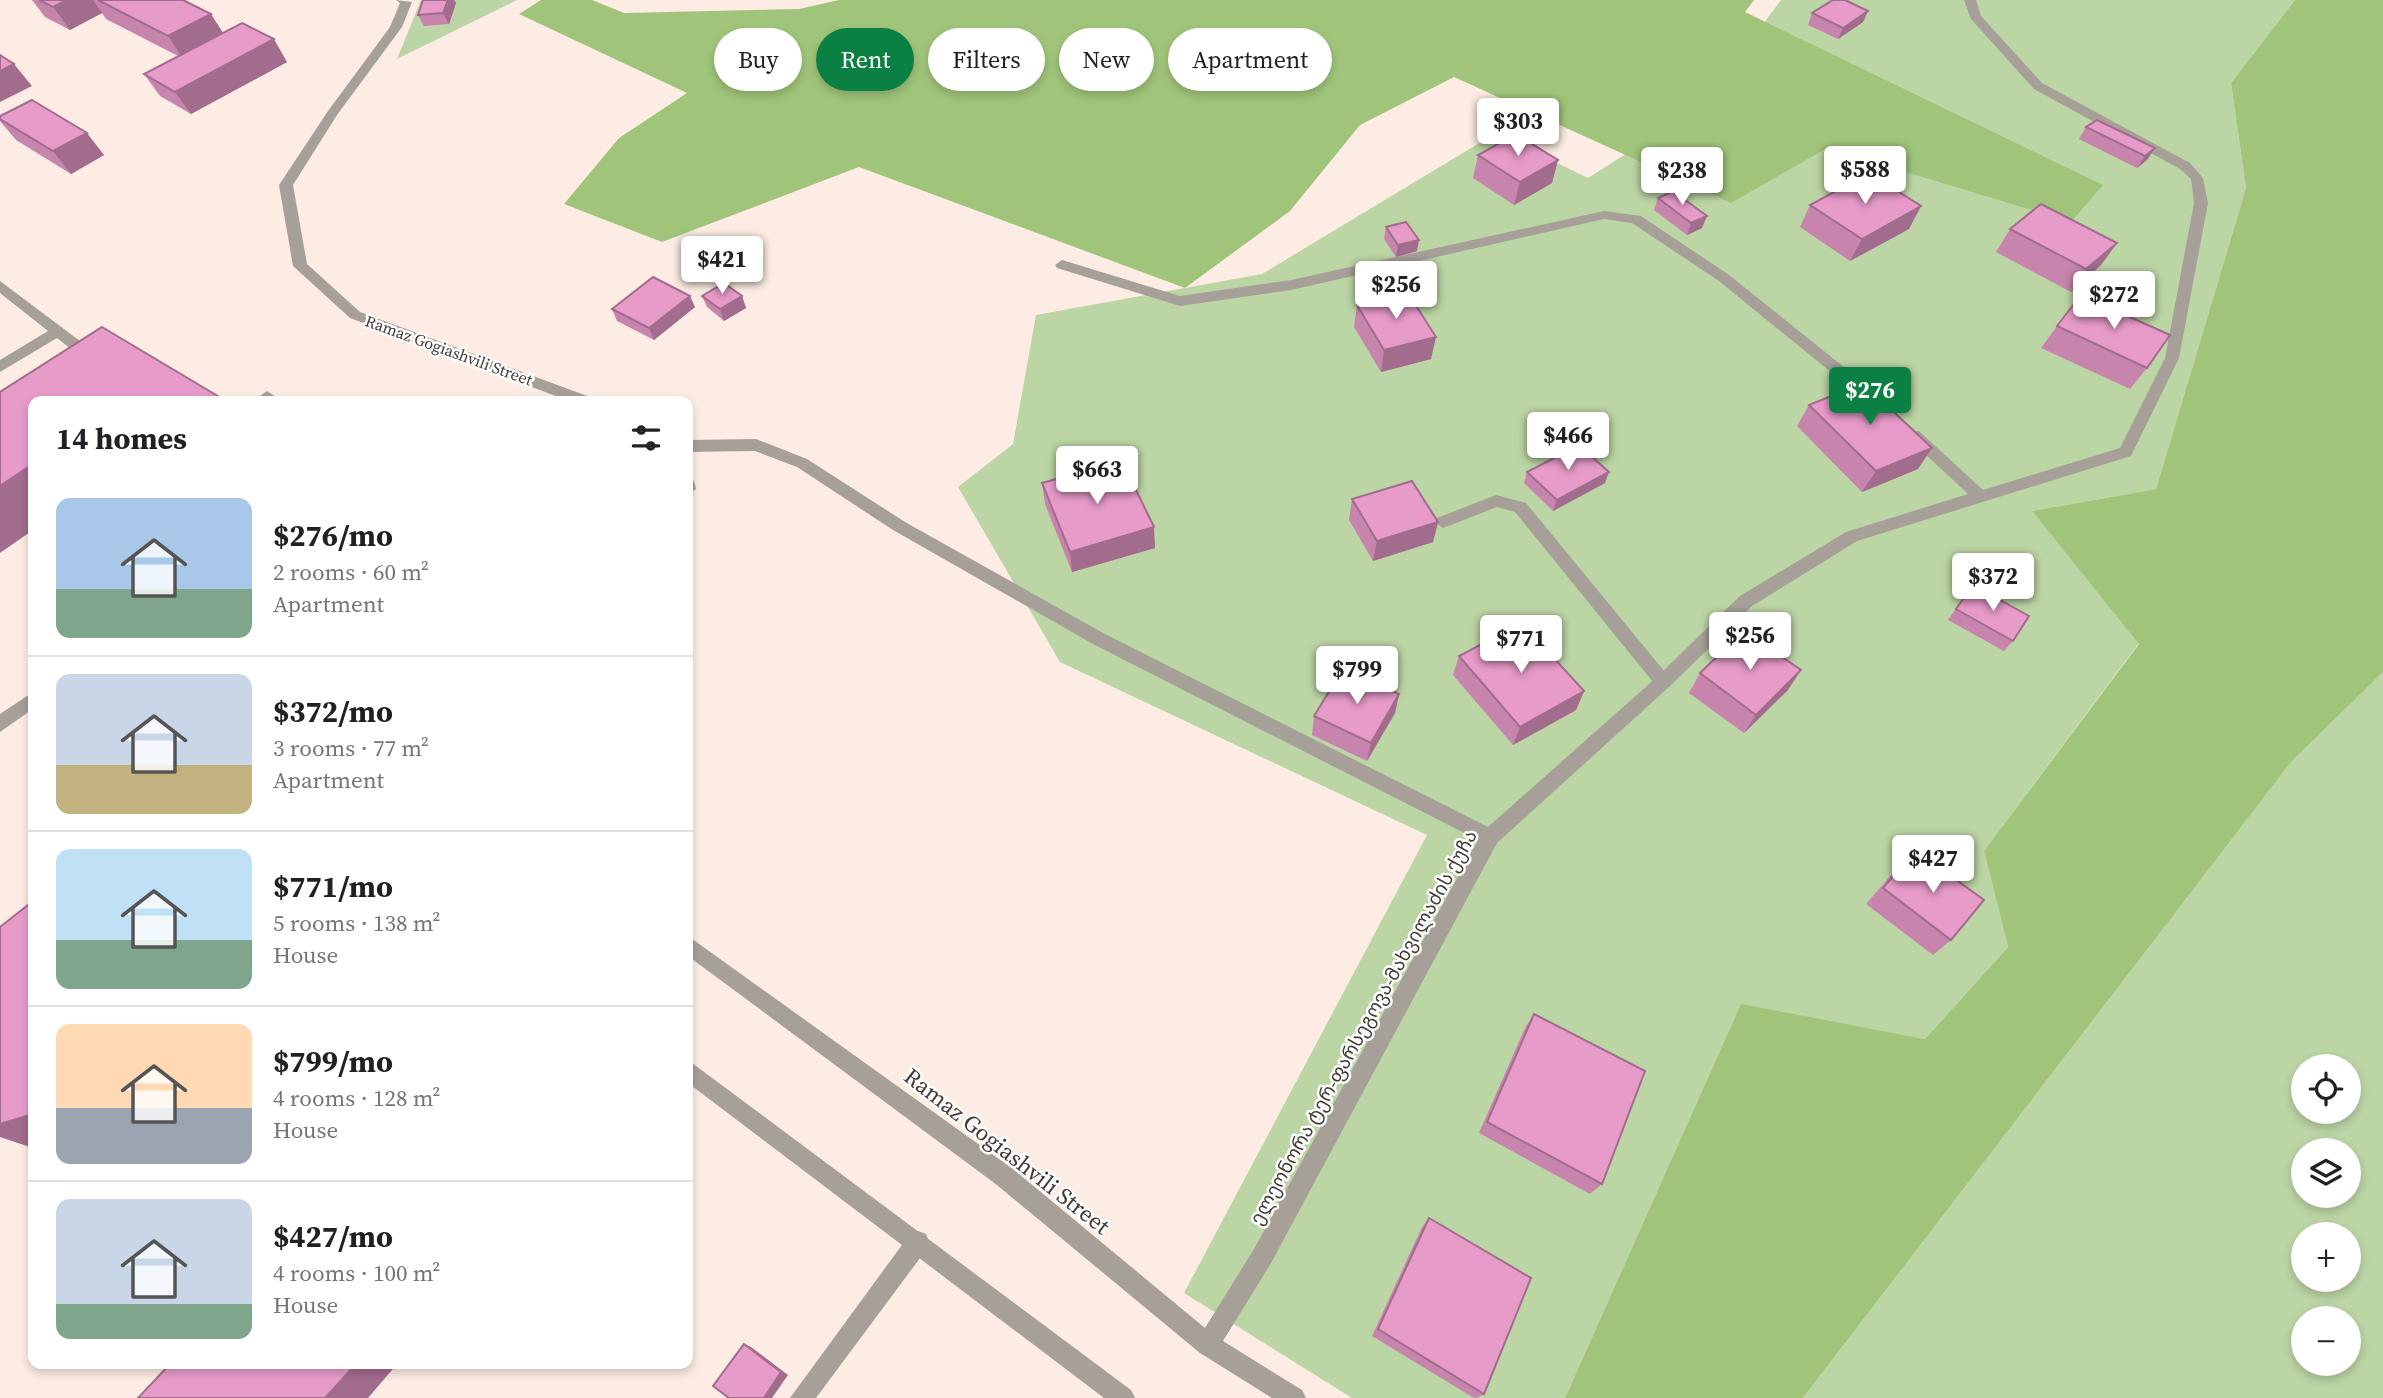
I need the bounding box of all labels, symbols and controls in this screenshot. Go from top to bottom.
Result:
chip: Buy [714,28,802,91]
chip: Rent [816,28,914,91]
chip: Filters [928,28,1045,91]
chip: New [1059,28,1154,91]
chip: Apartment [1168,28,1332,91]
pin: $303 [1477,99,1559,158]
text: $303 [1493,105,1543,137]
pin: $588 [1824,146,1906,206]
pin: $238 [1641,148,1723,207]
text: $588 [1840,153,1890,185]
text: $238 [1657,154,1707,186]
pin: $421 [681,236,763,296]
text: $421 [697,243,747,275]
pin: $256 [1355,262,1437,321]
text: $256 [1371,268,1421,300]
pin: $272 [2073,272,2155,331]
text: $272 [2089,278,2139,310]
street label: Ramaz Gogiashvili Street [362,310,536,391]
pin: $276 [1829,368,1911,427]
text: $276 [1845,374,1895,406]
pin: $466 [1527,412,1609,472]
text: 14 homes [56,418,187,459]
icon: filters [627,419,665,457]
text: $466 [1543,419,1593,451]
pin: $663 [1056,447,1138,506]
text: $663 [1072,453,1122,485]
text: $276/mo [273,515,393,556]
icon: home [112,526,196,610]
pin: $372 [1952,554,2034,613]
text: 2 rooms · 60 m² [273,556,429,588]
text: $372 [1968,560,2018,592]
text: Apartment [273,588,384,620]
pin: $256 [1709,612,1791,672]
pin: $771 [1480,616,1562,675]
text: $256 [1725,619,1775,651]
text: $771 [1496,622,1546,654]
pin: $799 [1316,646,1398,706]
text: $799 [1332,653,1382,685]
text: $372/mo [273,691,393,732]
icon: home [112,702,196,786]
text: 3 rooms · 77 m² [273,732,429,764]
text: Apartment [273,764,384,796]
street label: ელეონორა ტერ-ფარსეგოვა-მახვილაძის ქუჩა [1243,825,1483,1229]
pin: $427 [1892,836,1974,895]
text: $427 [1908,842,1958,874]
text: $771/mo [273,866,393,907]
icon: home [112,877,196,961]
text: 5 rooms · 138 m² [273,907,440,939]
text: House [273,939,338,971]
text: $799/mo [273,1041,393,1082]
icon: home [112,1052,196,1136]
map controls [2291,1054,2361,1376]
button: locate [2291,1054,2361,1124]
street label: Ramaz Gogiashvili Street [897,1060,1117,1242]
text: 4 rooms · 128 m² [273,1082,440,1114]
text: House [273,1114,338,1146]
button: layers [2291,1138,2361,1208]
text: $427/mo [273,1216,393,1257]
button: + [2291,1222,2361,1292]
icon: home [112,1227,196,1311]
text: 4 rooms · 100 m² [273,1257,440,1289]
text: House [273,1289,338,1321]
button: − [2291,1306,2361,1376]

